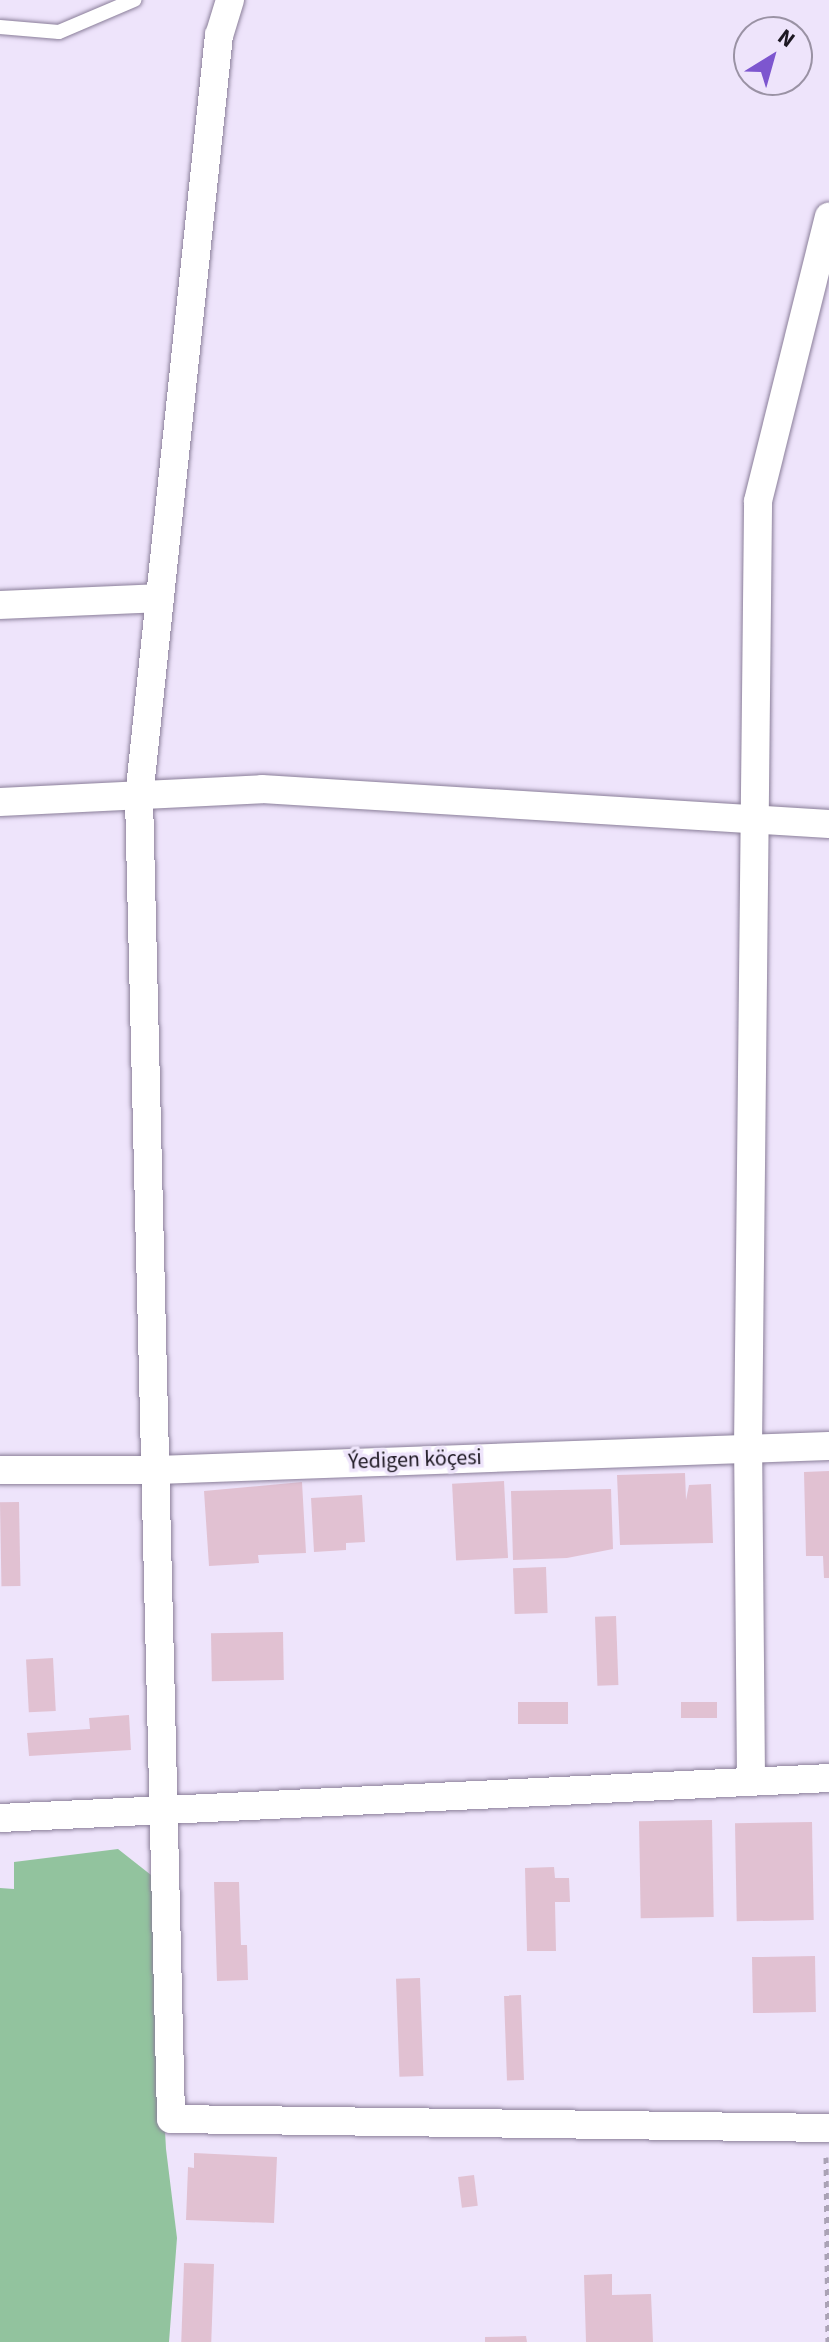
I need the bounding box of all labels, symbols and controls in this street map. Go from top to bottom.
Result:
north arrow [733,16,813,96]
text: N [771,21,802,56]
street label: Ýedigen köçesi [348,1444,482,1476]

